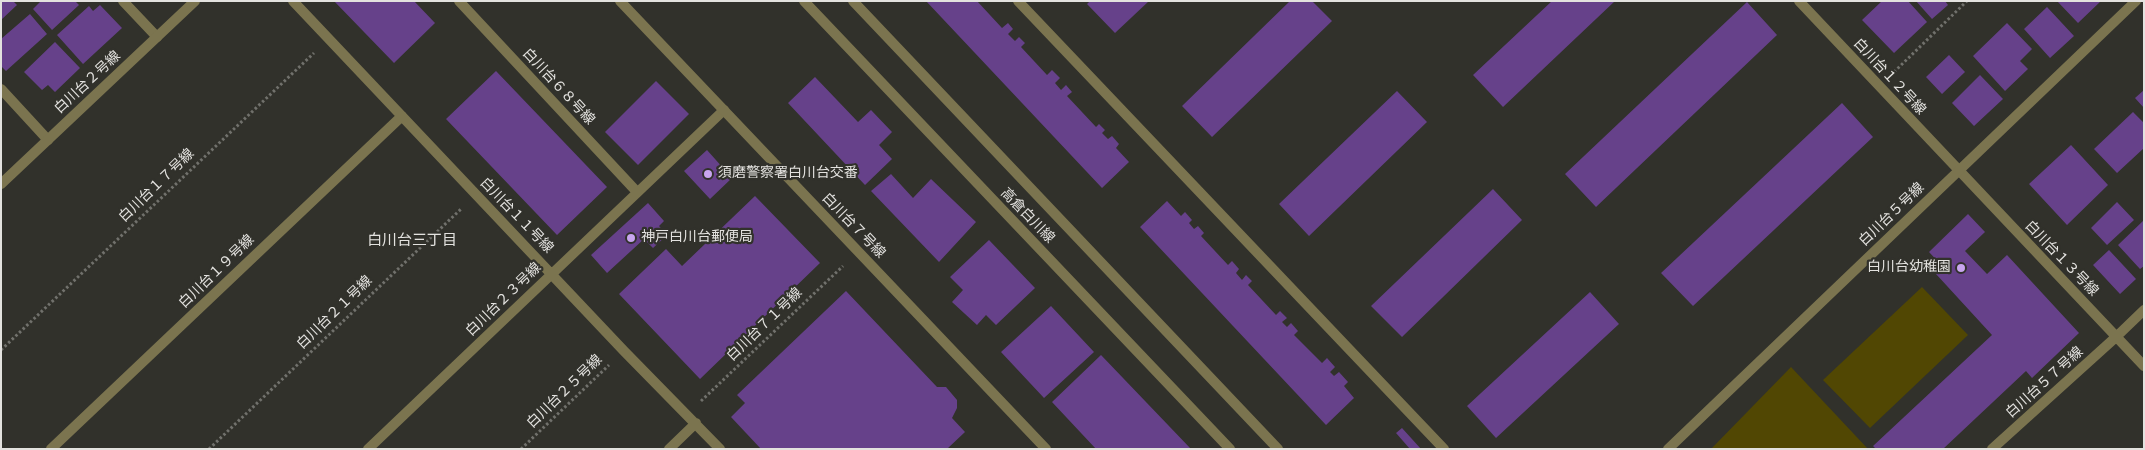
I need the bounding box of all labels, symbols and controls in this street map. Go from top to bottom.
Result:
street label: 白川台１２号線 [1849,35,1929,119]
street label: 白川台６８号線 [518,45,598,129]
street label: 白川台２号線 [52,48,124,118]
street label: 白川台１７号線 [116,146,198,226]
place label: 須磨警察署白川台交番 [718,166,858,182]
marker: 須磨警察署白川台交番 [702,168,714,180]
street label: 白川台１１号線 [476,175,556,257]
street label: 白川台５号線 [1856,180,1928,250]
street label: 高倉白川線 [997,185,1057,247]
street label: 白川台７号線 [818,190,888,262]
street label: 白川台１３号線 [2021,218,2101,300]
place label: 神戸白川台郵便局 [641,230,753,246]
street label: 白川台１９号線 [176,232,258,312]
district label: 白川台三丁目 [367,232,457,250]
marker: 神戸白川台郵便局 [625,232,637,244]
street label: 白川台２３号線 [463,260,545,340]
place label: 白川台幼稚園 [1867,260,1951,276]
marker: 白川台幼稚園 [1955,262,1967,274]
street label: 白川台２１号線 [294,273,376,353]
street label: 白川台７１号線 [724,285,806,365]
street label: 白川台５７号線 [2003,344,2087,422]
street label: 白川台２５号線 [524,352,606,432]

